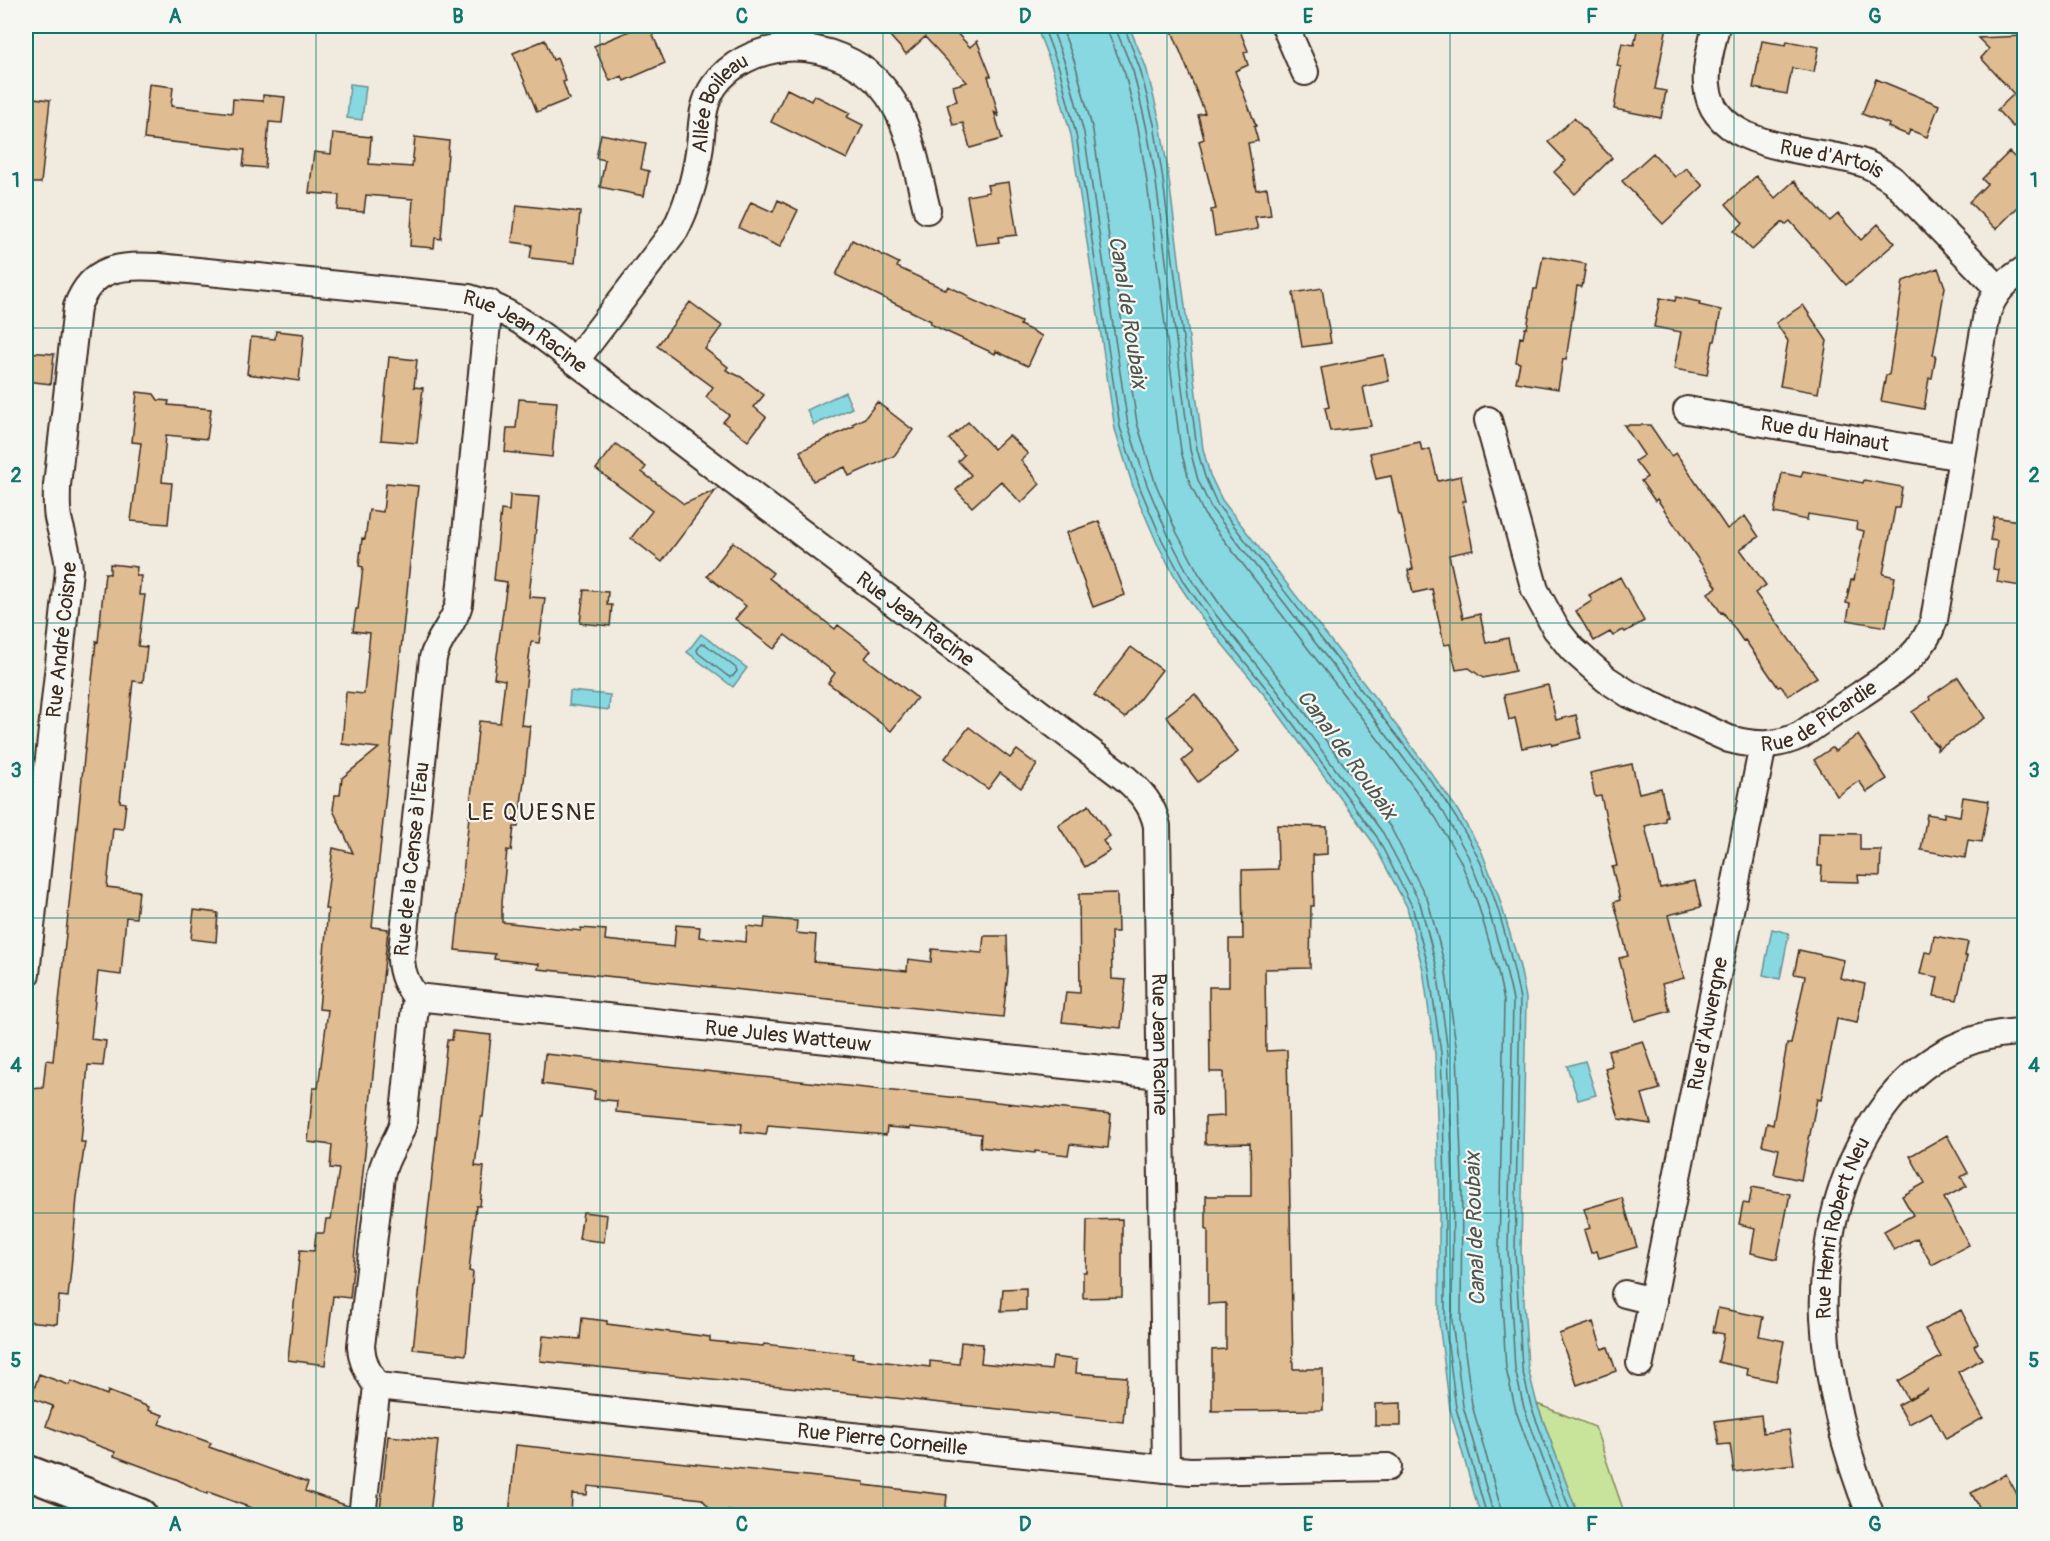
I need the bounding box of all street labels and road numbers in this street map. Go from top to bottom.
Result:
street label: Allée Boileau [686,47,753,154]
street label: Rue d'Artois [1777,134,1889,185]
street label: Rue Jean Racine [460,284,593,380]
street label: Rue du Hainaut [1759,410,1892,458]
street label: Rue André Coisne [40,560,83,719]
street label: Rue Jean Racine [850,566,980,674]
street label: Rue de Picardie [1760,674,1883,758]
street label: Rue de la Cense à l'Eau [388,761,436,958]
street label: Rue d'Auvergne [1682,954,1735,1093]
street label: Rue Jean Racine [1145,973,1174,1116]
street label: Rue Jules Watteuw [704,1014,872,1059]
street label: Rue Henri Robert Neu [1811,1132,1876,1320]
street label: Rue Pierre Corneille [796,1417,969,1462]

